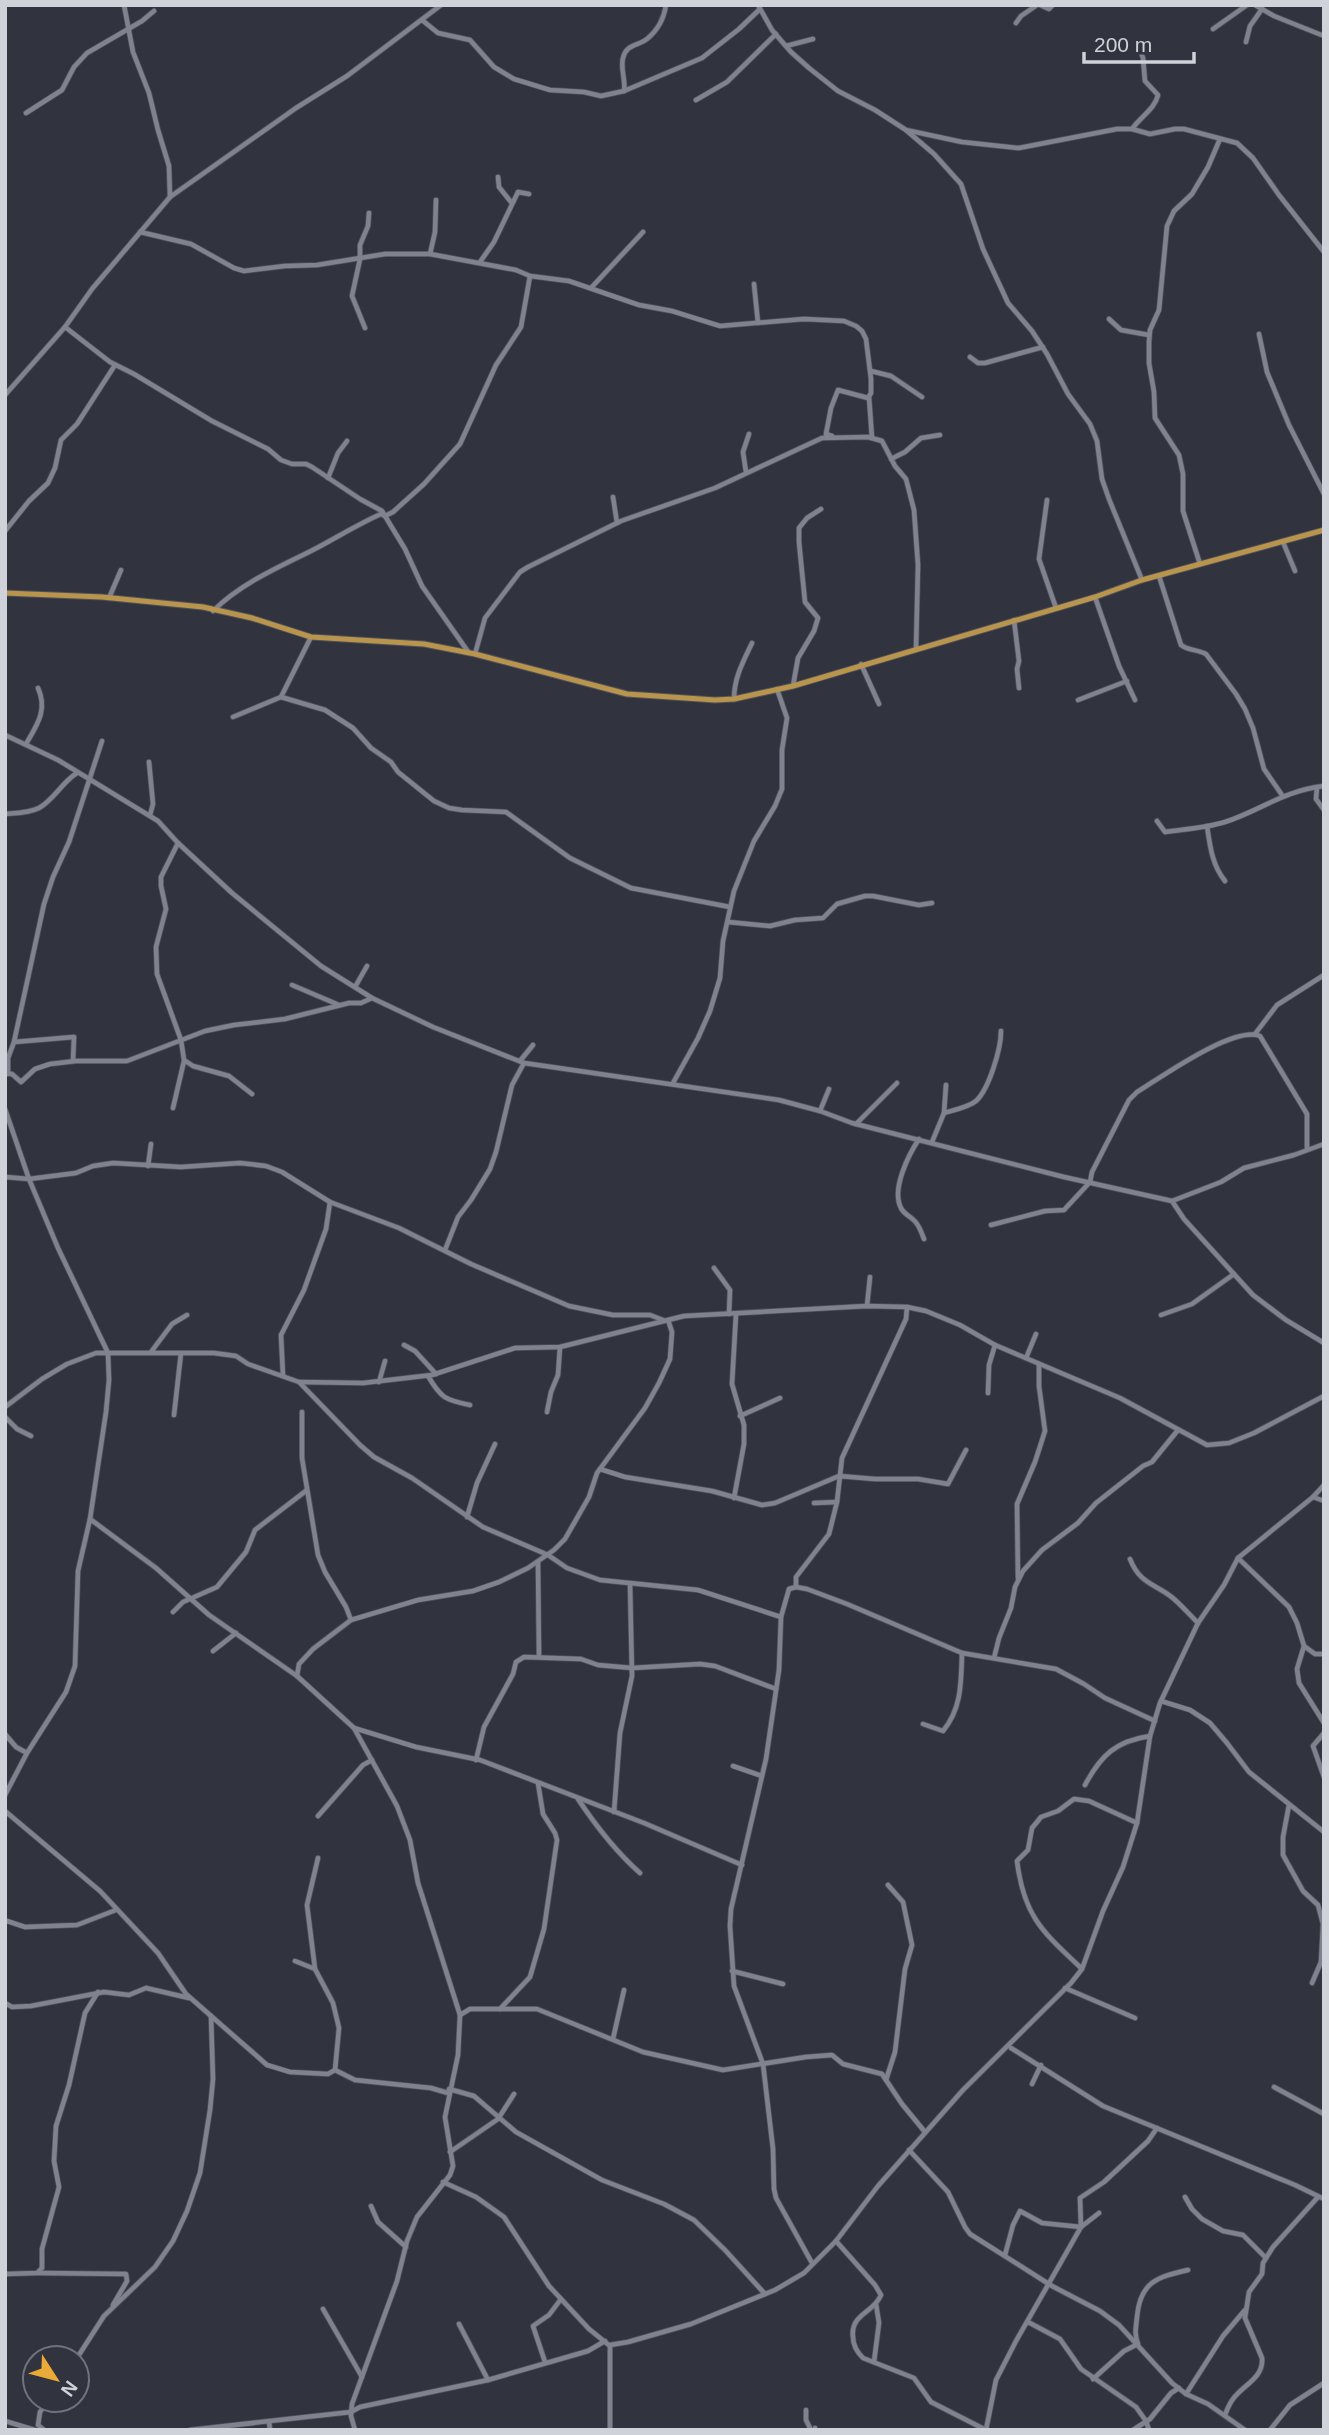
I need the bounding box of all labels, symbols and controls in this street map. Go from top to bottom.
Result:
scale bar [1084,21,1194,65]
text: 200 m [1094,33,1152,56]
north arrow [21,2344,91,2414]
text: N [57,2377,82,2400]

